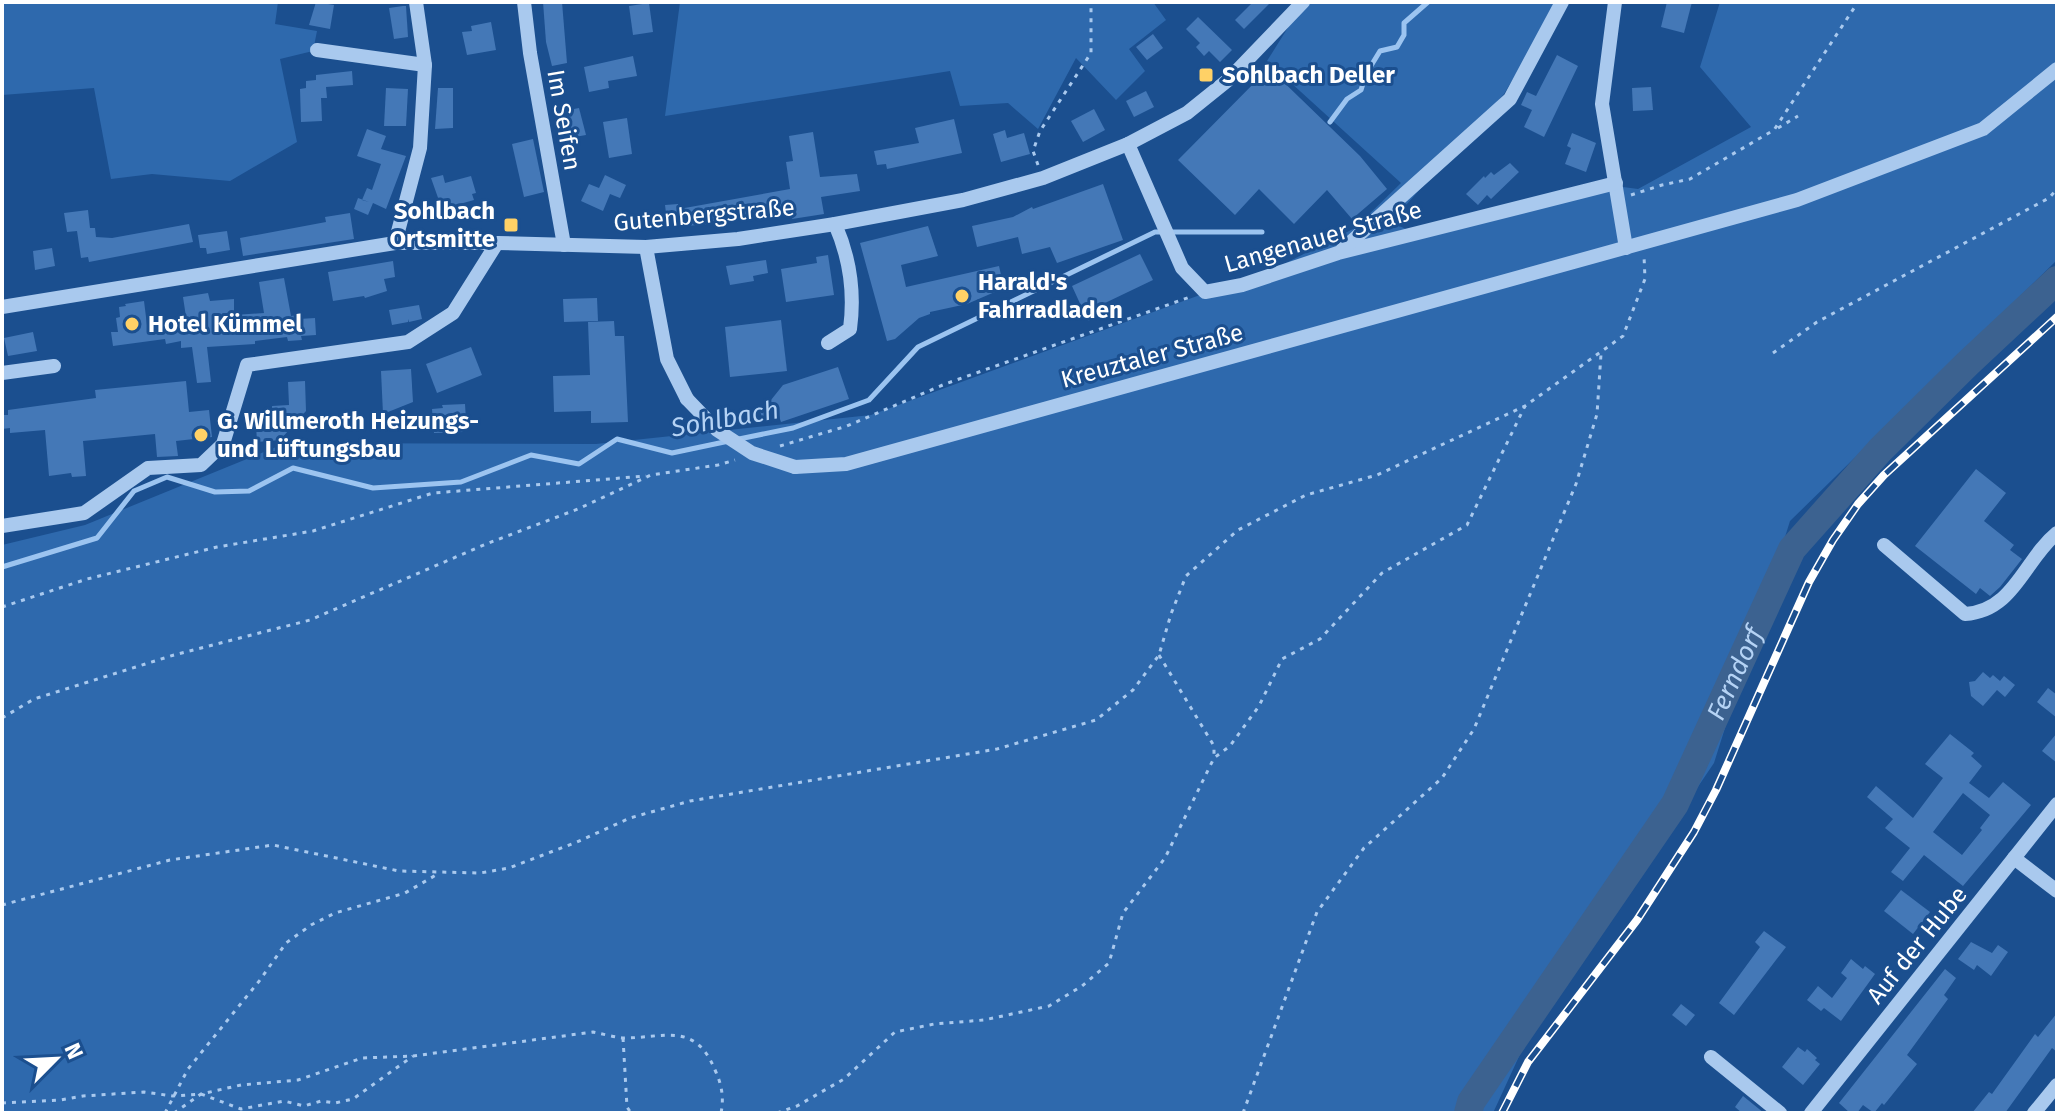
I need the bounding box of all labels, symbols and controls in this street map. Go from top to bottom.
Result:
place label: Sohlbach Deller [1222,61,1395,89]
marker: Sohlbach Deller [1197,66,1215,84]
street label: Im Seifen [541,67,587,173]
street label: Gutenbergstraße [612,193,796,237]
street label: Langenauer Straße [1221,195,1425,279]
place label: Sohlbach Ortsmitte [390,197,495,253]
marker: Sohlbach Ortsmitte [502,216,520,234]
place label: Harald's Fahrradladen [978,268,1123,324]
marker: Harald's Fahrradladen [953,287,971,305]
place label: Hotel Kümmel [148,310,303,338]
marker: Hotel Kümmel [123,315,141,333]
street label: Kreuztaler Straße [1058,318,1246,394]
water label: Sohlbach [668,394,781,444]
place label: G. Willmeroth Heizungs- und Lüftungsbau [217,407,479,463]
marker: G. Willmeroth Heizungs- und Lüftungsbau [192,426,210,444]
water label: Ferndorf [1700,619,1771,725]
street label: Auf der Hube [1861,881,1973,1009]
north arrow [16,1019,96,1099]
text: N [59,1039,89,1063]

